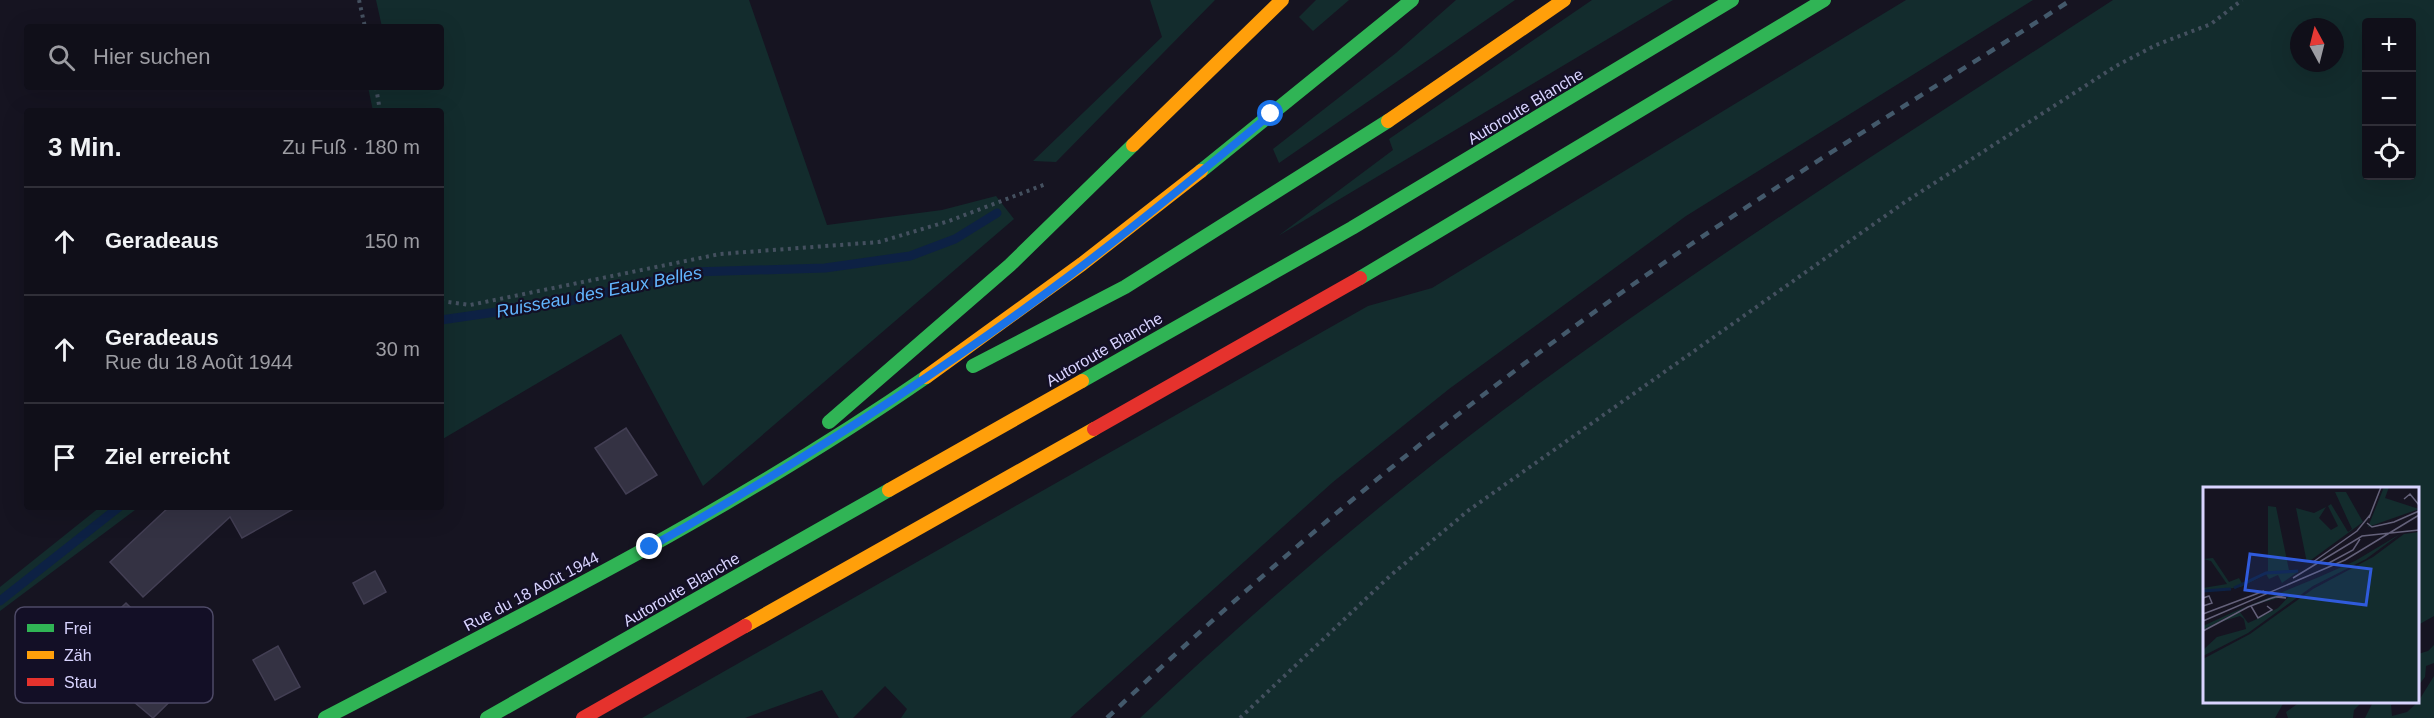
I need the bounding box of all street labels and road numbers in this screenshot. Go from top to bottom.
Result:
street label: Autoroute Blanche [1464,65,1586,148]
street label: Autoroute Blanche [1043,309,1166,390]
street label: Rue du 18 Août 1944 [461,549,602,634]
street label: Autoroute Blanche [620,549,743,630]

